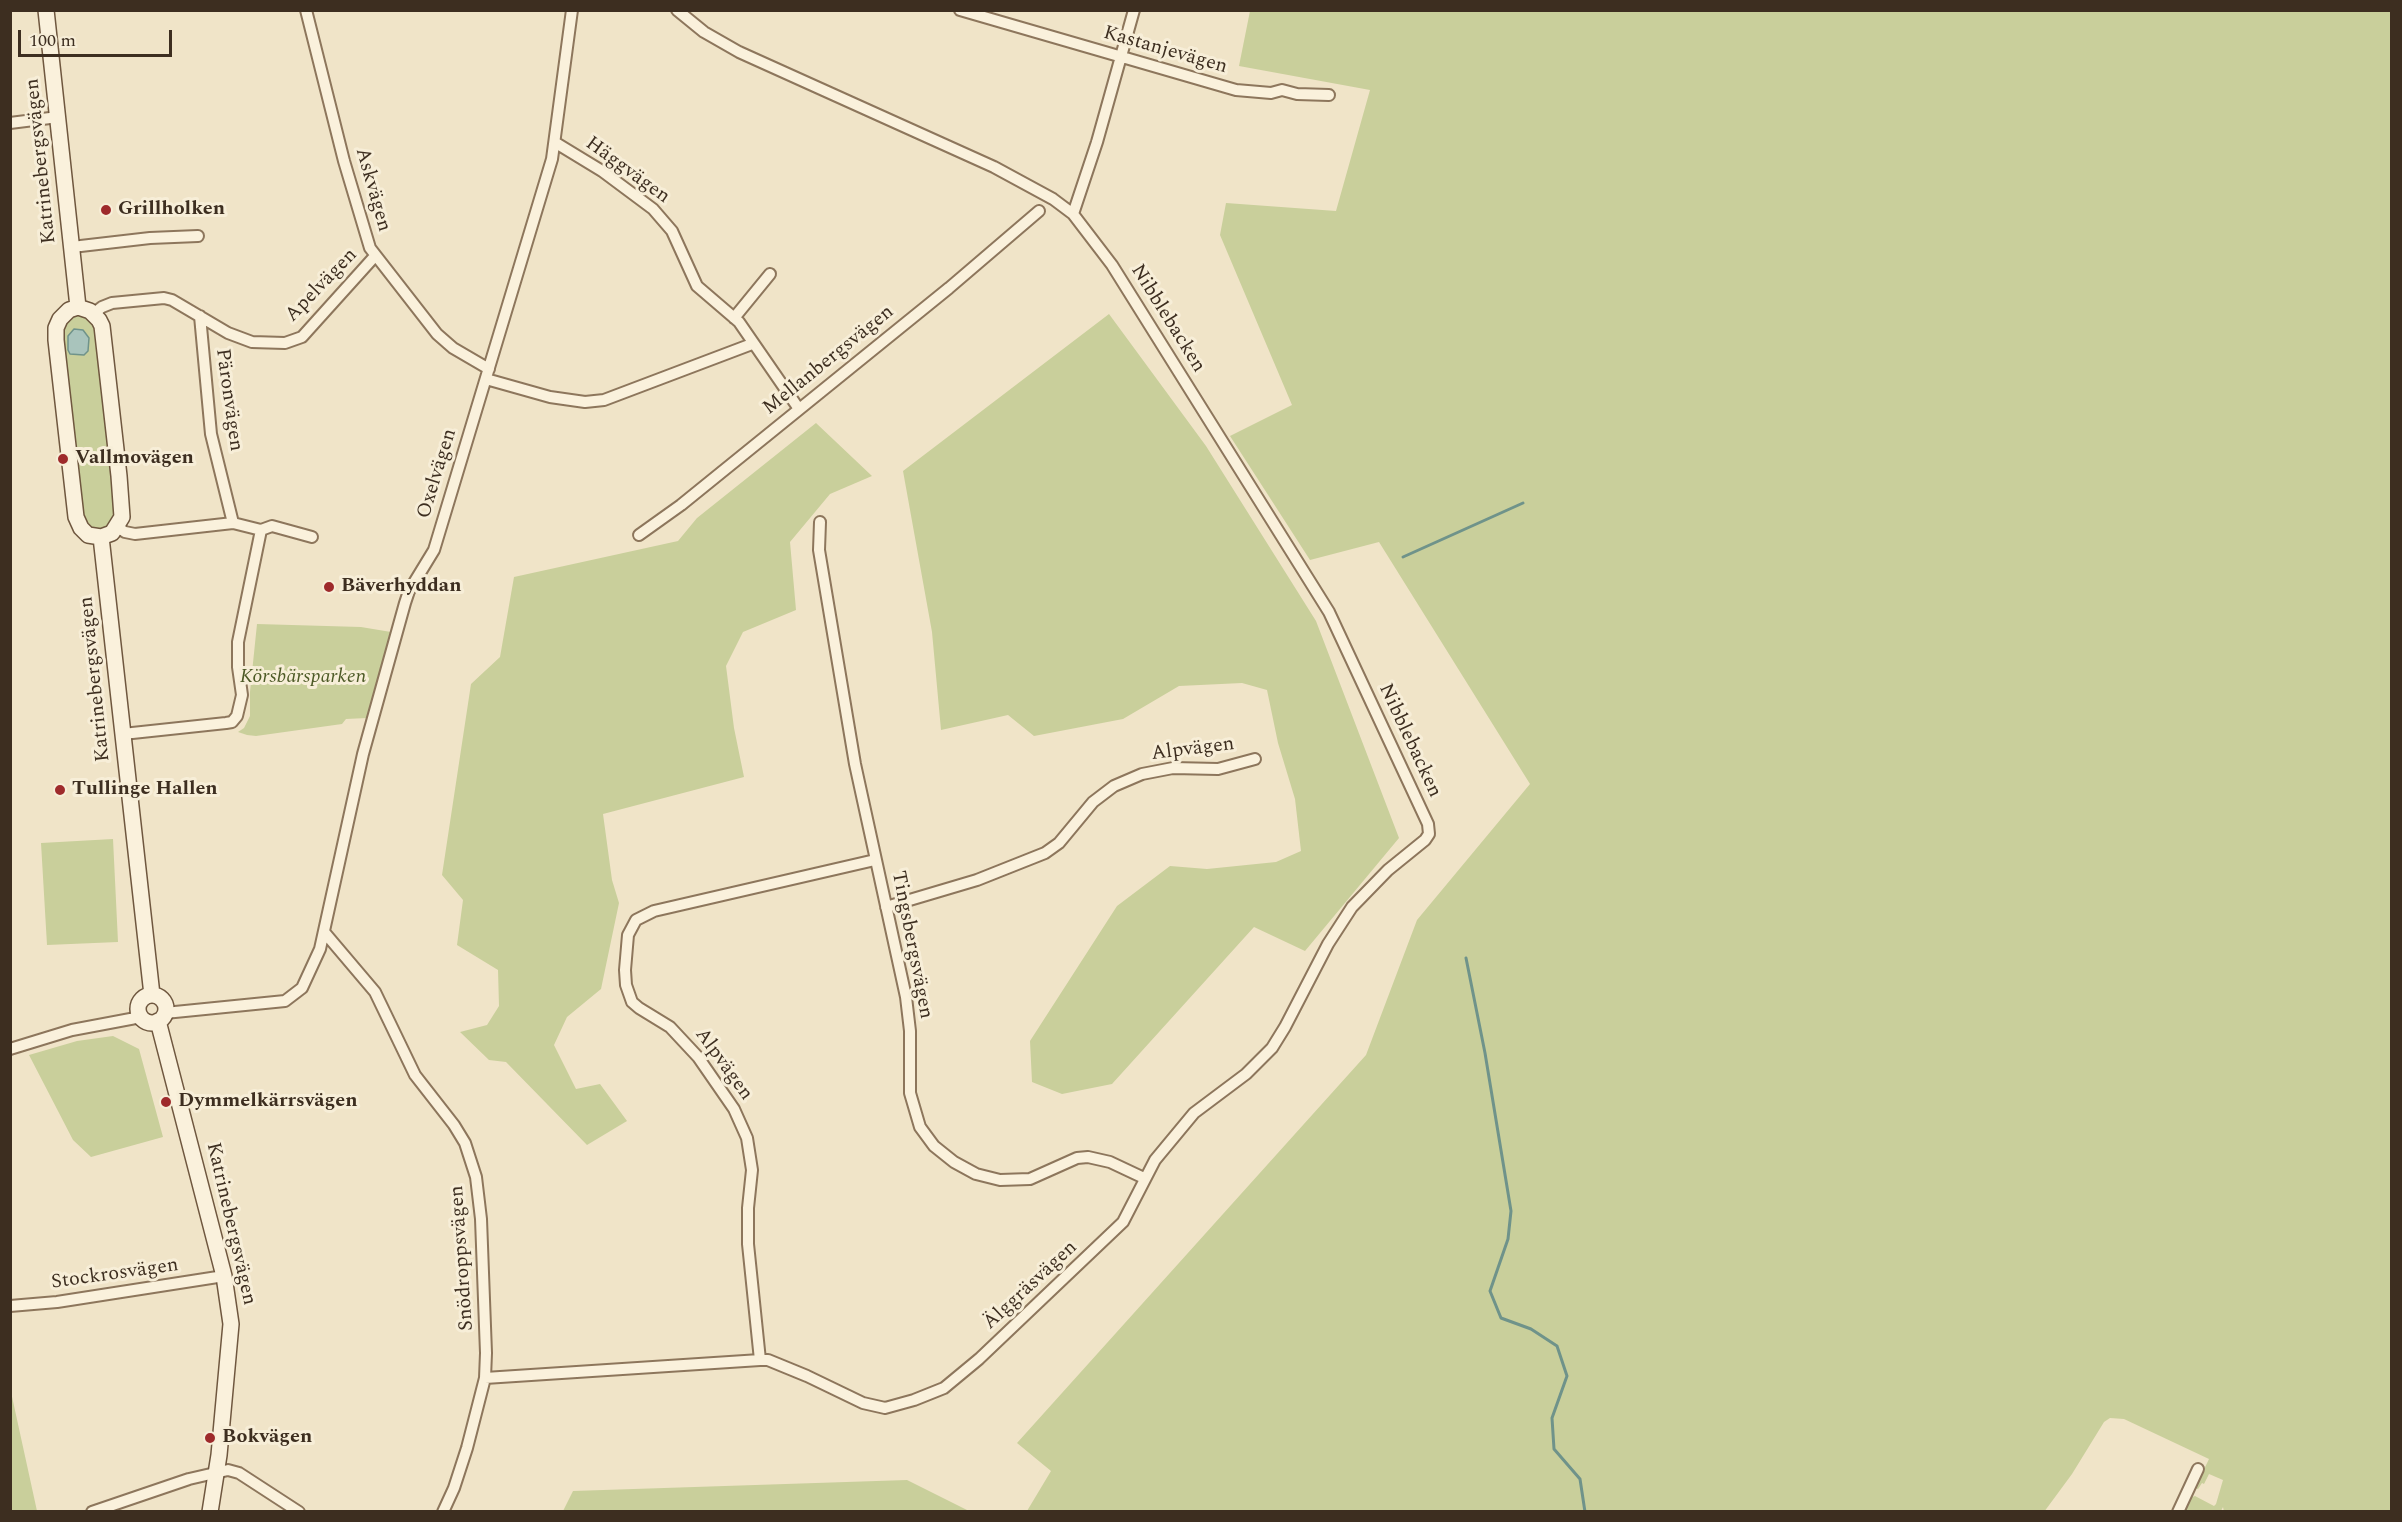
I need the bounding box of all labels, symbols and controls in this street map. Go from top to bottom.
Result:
scale bar [21,18,176,56]
street label: Kastanjevägen [1100,22,1230,80]
text: 100 m [29,27,76,54]
street label: Katrinebergsvägen [21,77,63,245]
street label: Häggvägen [580,132,674,210]
street label: Askvägen [349,145,395,235]
place label: Grillholken [118,198,225,222]
marker: Grillholken [99,203,113,217]
street label: Apelvägen [281,244,363,328]
street label: Nibblebacken [1124,261,1210,377]
street label: Mellanbergsvägen [759,301,899,421]
street label: Päronvägen [209,347,247,453]
street label: Oxelvägen [413,426,463,522]
place label: Vallmovägen [75,447,194,471]
marker: Vallmovägen [56,452,70,466]
place label: Bäverhyddan [341,575,461,599]
marker: Bäverhyddan [322,580,336,594]
street label: Katrinebergsvägen [75,595,117,763]
park label: Körsbärsparken [240,666,366,690]
street label: Nibblebacken [1372,680,1446,802]
street label: Alpvägen [1150,733,1236,767]
place label: Tullinge Hallen [72,778,218,802]
marker: Tullinge Hallen [53,783,67,797]
street label: Tingsbergsvägen [885,869,937,1021]
street label: Alpvägen [689,1024,757,1106]
place label: Dymmelkärrsvägen [178,1090,358,1114]
marker: Dymmelkärrsvägen [159,1095,173,1109]
street label: Katrinebergsvägen [200,1140,260,1308]
street label: Snödroppsvägen [446,1184,480,1332]
street label: Älggräsvägen [979,1236,1083,1336]
street label: Stockrosvägen [50,1254,180,1296]
place label: Bokvägen [222,1426,312,1450]
marker: Bokvägen [203,1431,217,1445]

